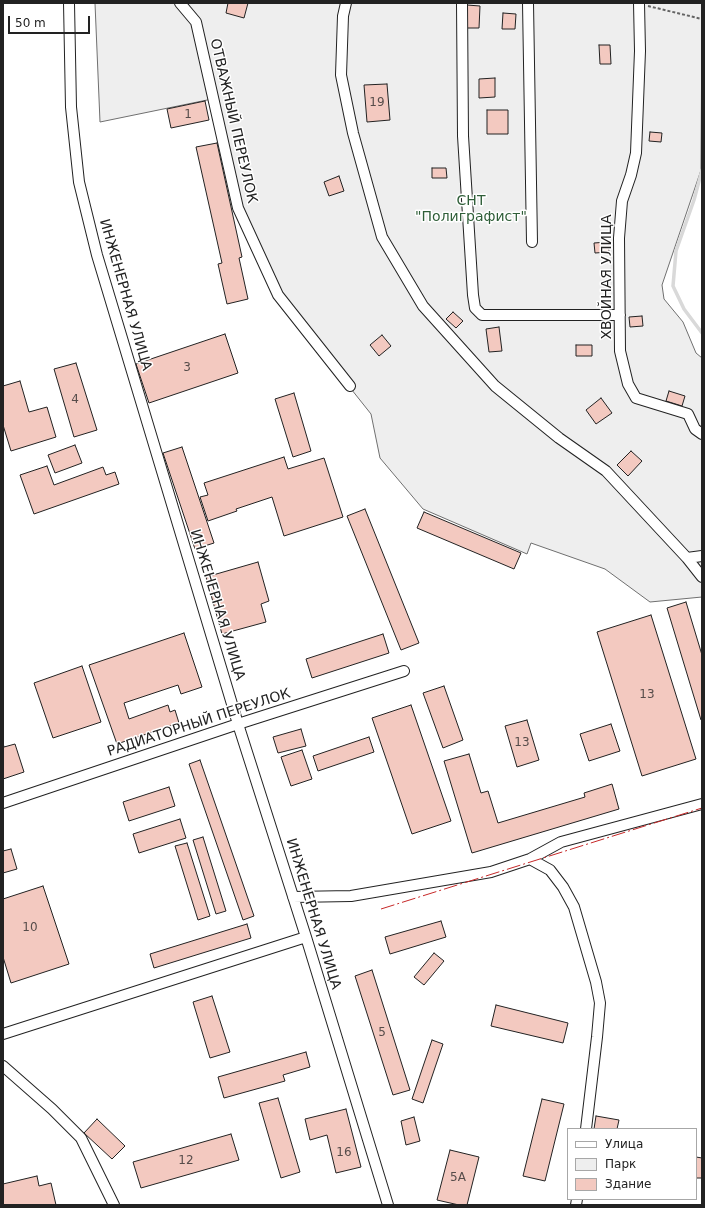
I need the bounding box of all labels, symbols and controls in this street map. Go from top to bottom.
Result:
scale bar [10,8,92,34]
text: 50 m [15,16,46,30]
street label: ОТВАЖНЫЙ ПЕРЕУЛОК [206,37,260,205]
house number: 19 [369,96,385,110]
house number: 1 [184,108,192,122]
park label: СНТ "Полиграфист" [415,193,527,226]
street label: ХВОЙНАЯ УЛИЦА [599,215,615,339]
street label: ИНЖЕНЕРНАЯ УЛИЦА [95,217,155,373]
house number: 3 [183,361,191,375]
house number: 4 [71,393,79,407]
street label: ИНЖЕНЕРНАЯ УЛИЦА [186,527,248,683]
street label: РАДИАТОРНЫЙ ПЕРЕУЛОК [105,685,293,761]
house number: 13 [639,688,655,702]
house number: 13 [514,736,530,750]
street label: ИНЖЕНЕРНАЯ УЛИЦА [282,836,344,992]
house number: 10 [22,921,38,935]
house number: 5 [378,1026,386,1040]
legend [567,1128,697,1200]
text: Улица [605,1137,643,1151]
house number: 16 [336,1146,352,1160]
house number: 12 [178,1154,194,1168]
text: Парк [605,1157,636,1171]
house number: 5А [450,1171,466,1185]
text: Здание [605,1177,651,1191]

